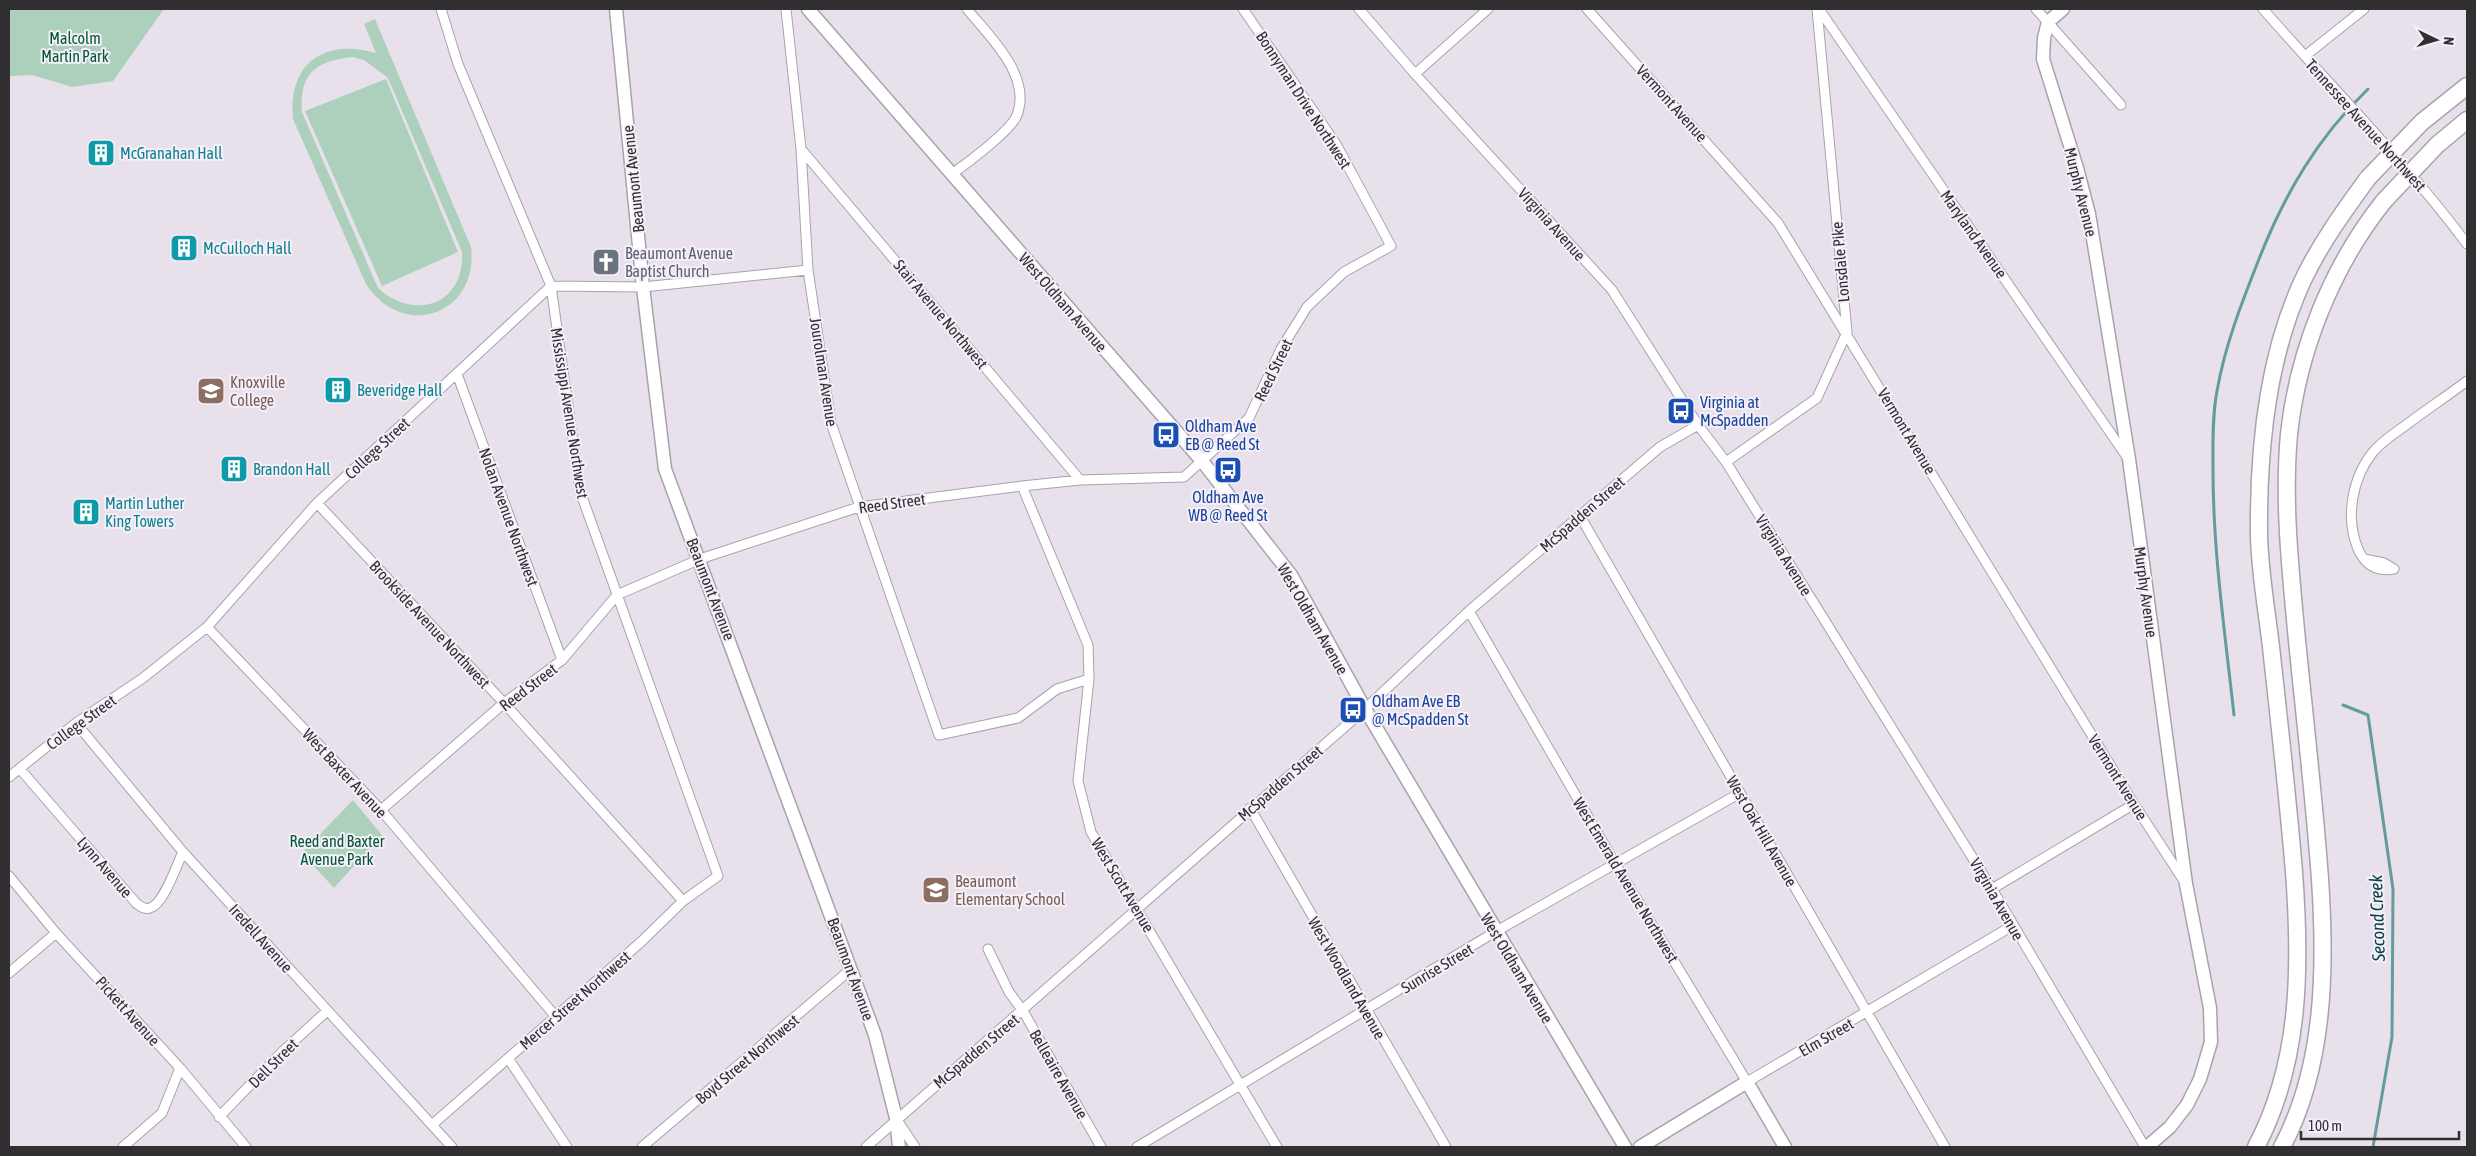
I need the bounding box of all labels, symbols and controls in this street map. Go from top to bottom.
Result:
north arrow [2411,15,2461,65]
street label: Bonnyman Drive Northwest [1252,28,1355,173]
park label: Malcolm Martin Park [41,29,109,65]
text: N [2441,36,2457,46]
street label: Tennessee Avenue Northwest [2302,55,2430,195]
street label: Vermont Avenue [1633,61,1711,145]
street label: Beaumont Avenue [618,124,648,234]
building icon: McGranahan Hall [86,138,116,168]
place label: McGranahan Hall [120,144,223,162]
street label: Murphy Avenue [2060,145,2101,239]
street label: Virginia Avenue [1514,184,1589,265]
street label: Maryland Avenue [1936,187,2011,282]
street label: Lonsdale Pike [1828,221,1852,303]
building icon: McCulloch Hall [169,233,199,263]
place label: McCulloch Hall [203,239,292,257]
place label: Beaumont Avenue Baptist Church [625,244,733,281]
church icon: Beaumont Avenue Baptist Church [591,247,621,277]
street label: West Oldham Avenue [1015,249,1111,355]
street label: Stair Avenue Northwest [890,256,992,372]
street label: Jourolman Avenue [807,316,841,428]
street label: Mississippi Avenue Northwest [547,326,592,500]
street label: Reed Street [1250,335,1296,404]
place label: Knoxville College [230,373,285,410]
building icon: Beveridge Hall [323,375,353,405]
school or university icon: Knoxville College [196,376,226,406]
place label: Beveridge Hall [357,381,443,400]
street label: Vermont Avenue [1874,385,1940,477]
place label: Virginia at McSpadden [1700,393,1769,430]
bus stop icon: Virginia at McSpadden [1666,396,1696,426]
street label: College Street [341,413,414,483]
place label: Oldham Ave EB @ Reed St [1185,417,1260,453]
bus stop icon: Oldham Ave EB @ Reed St [1151,420,1181,450]
street label: Nolan Avenue Northwest [476,445,543,589]
building icon: Brandon Hall [219,454,249,484]
bus stop icon: Oldham Ave WB @ Reed St [1213,455,1243,485]
place label: Brandon Hall [253,460,331,478]
street label: McSpadden Street [1536,472,1629,556]
place label: Oldham Ave WB @ Reed St [1188,488,1268,524]
street label: Reed Street [857,489,927,517]
place label: Martin Luther King Towers [105,494,185,531]
building icon: Martin Luther King Towers [71,497,101,527]
street label: Virginia Avenue [1751,511,1816,599]
street label: Beaumont Avenue [683,535,739,643]
street label: Murphy Avenue [2130,545,2161,639]
street label: Brookside Avenue Northwest [366,556,494,692]
street label: West Oldham Avenue [1274,560,1352,678]
street label: Reed Street [496,659,561,714]
street label: College Street [43,691,120,754]
place label: Oldham Ave EB @ McSpadden St [1372,692,1469,729]
bus stop icon: Oldham Ave EB @ McSpadden St [1338,695,1368,725]
street label: West Baxter Avenue [299,725,391,821]
street label: Vermont Avenue [2085,731,2151,823]
street label: McSpadden Street [1234,741,1327,825]
street label: West Oak Hill Avenue [1723,772,1801,890]
street label: West Emerald Avenue Northwest [1570,794,1683,966]
park label: Reed and Baxter Avenue Park [289,832,385,868]
street label: Lynn Avenue [73,833,136,902]
street label: West Scott Avenue [1088,835,1158,935]
street label: Virginia Avenue [1965,855,2028,944]
place label: Beaumont Elementary School [955,872,1066,909]
water label: Second Creek [2365,873,2389,963]
school or university icon: Beaumont Elementary School [921,875,951,905]
street label: Iredell Avenue [226,900,296,976]
street label: West Oldham Avenue [1477,910,1557,1026]
street label: West Woodland Avenue [1305,914,1389,1042]
street label: Beaumont Avenue [824,915,878,1023]
street label: Sunrise Street [1398,939,1477,997]
street label: Mercer Street Northwest [516,947,634,1053]
street label: Pickett Avenue [92,973,164,1049]
street label: Boyd Street Northwest [692,1010,803,1108]
street label: McSpadden Street [930,1010,1023,1093]
street label: Elm Street [1796,1014,1857,1060]
street label: Belleaire Avenue [1026,1026,1092,1122]
street label: Dell Street [245,1034,302,1091]
scale bar [2301,1108,2458,1140]
text: 100 m [2308,1117,2342,1134]

